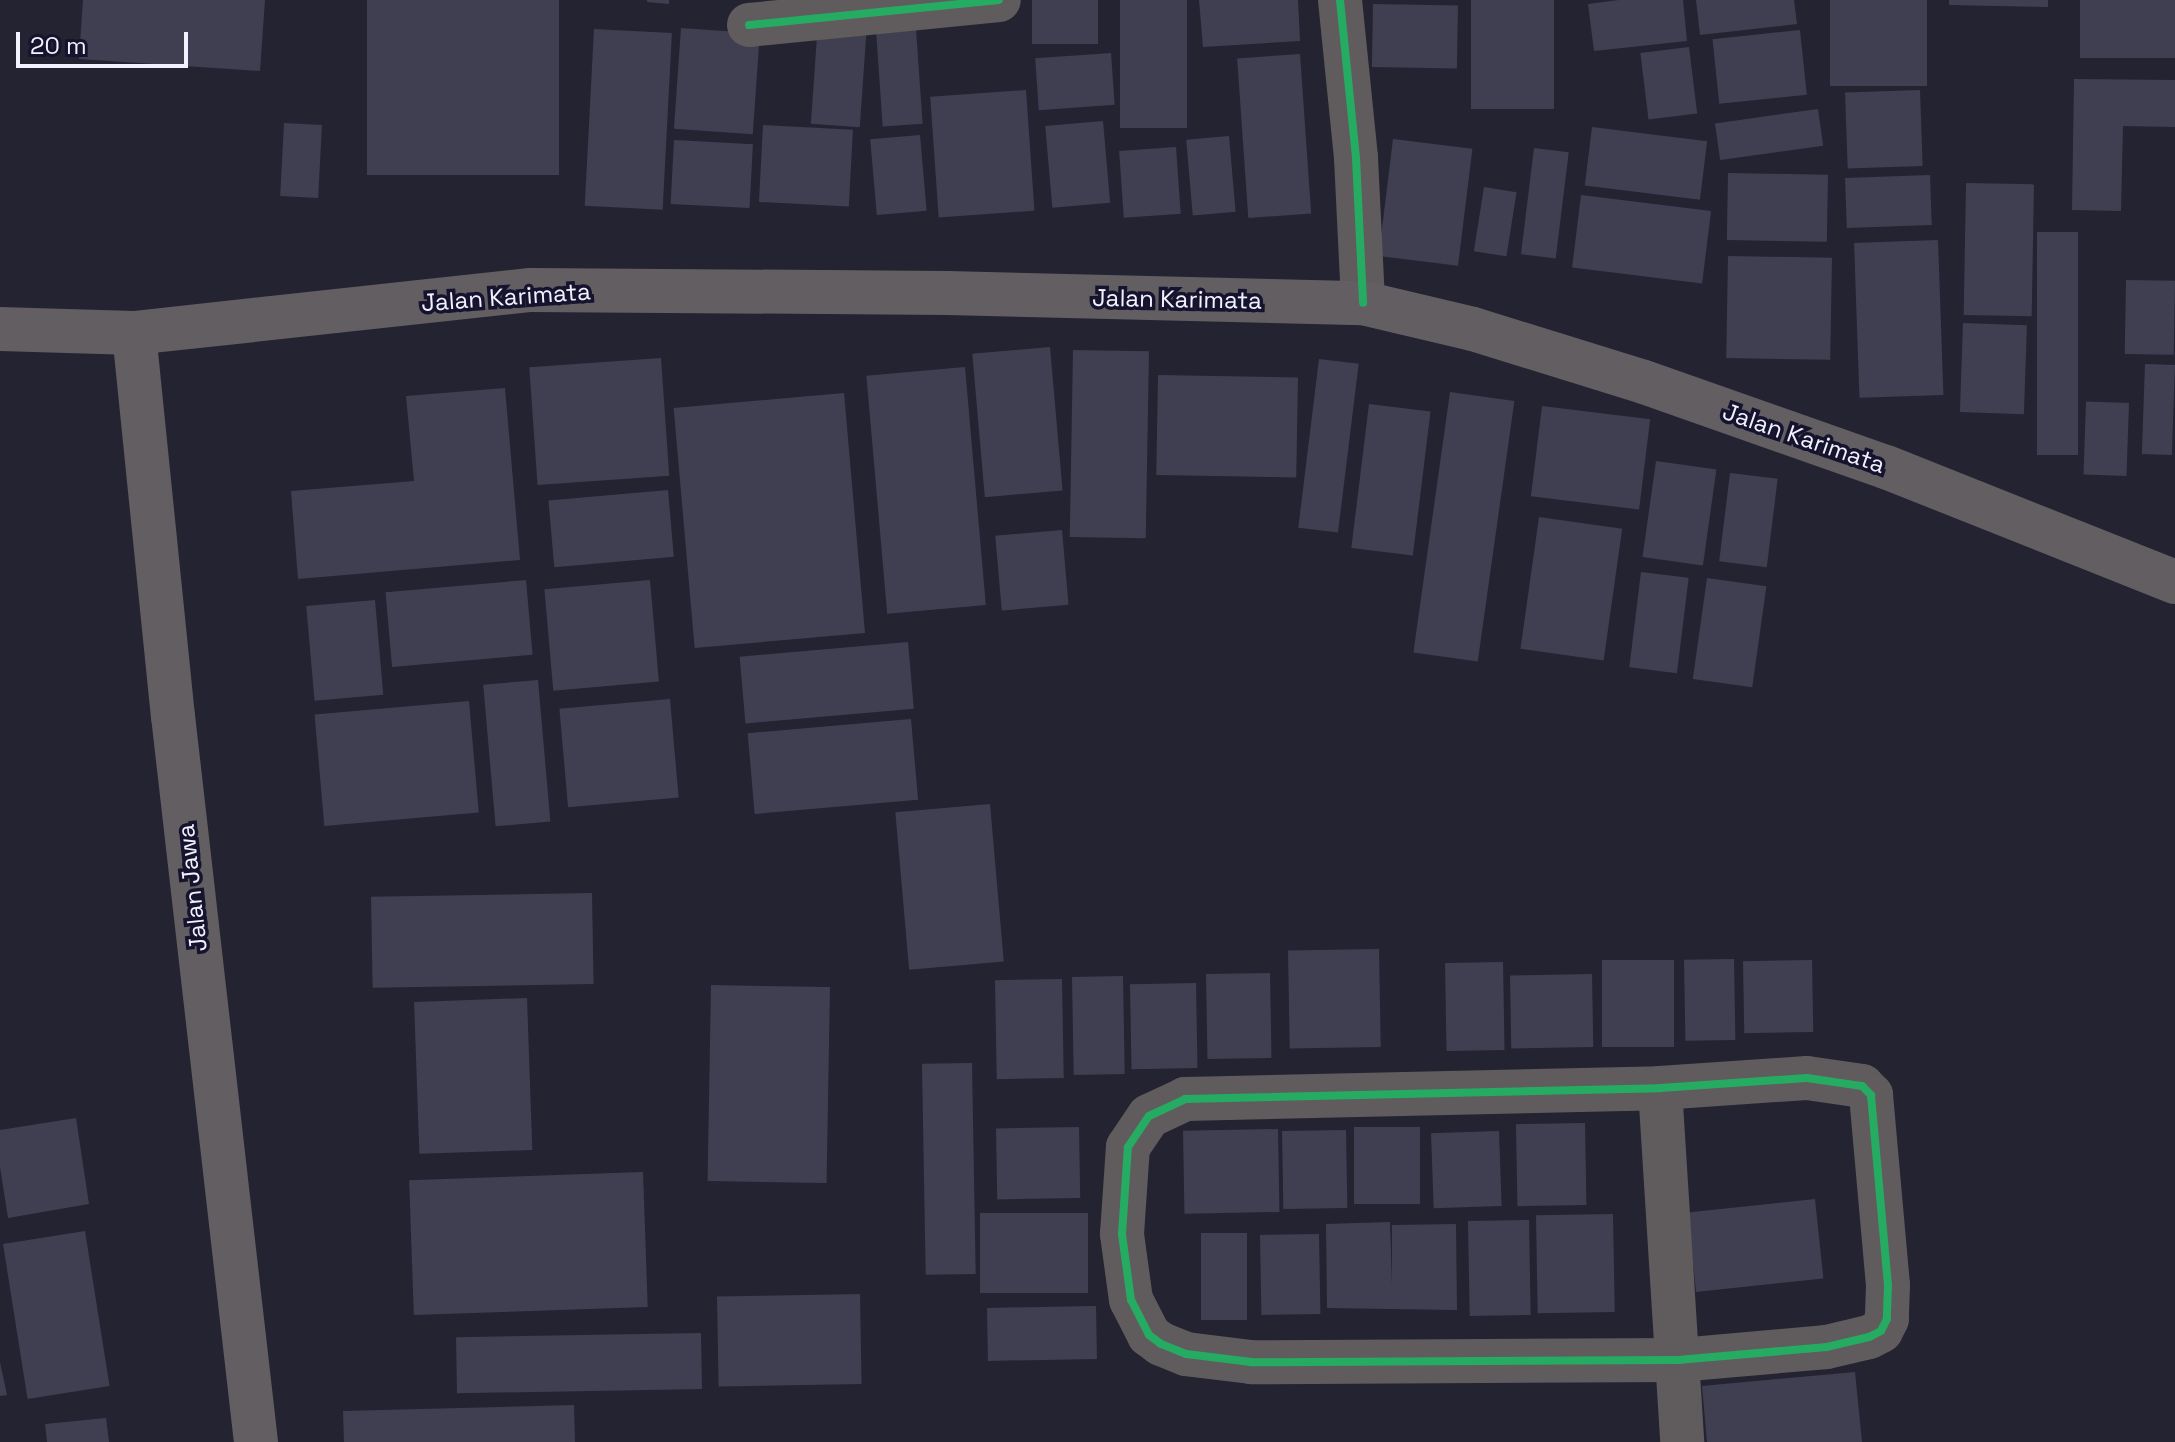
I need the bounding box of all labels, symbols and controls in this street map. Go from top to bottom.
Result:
scale bar [20,16,192,66]
text: 20 m [30,30,87,61]
street label: Jalan Karimata [420,277,592,317]
street label: Jalan Karimata [1092,283,1262,315]
street label: Jalan Karimata [1719,397,1889,479]
street label: Jalan Jawa [171,823,213,953]

